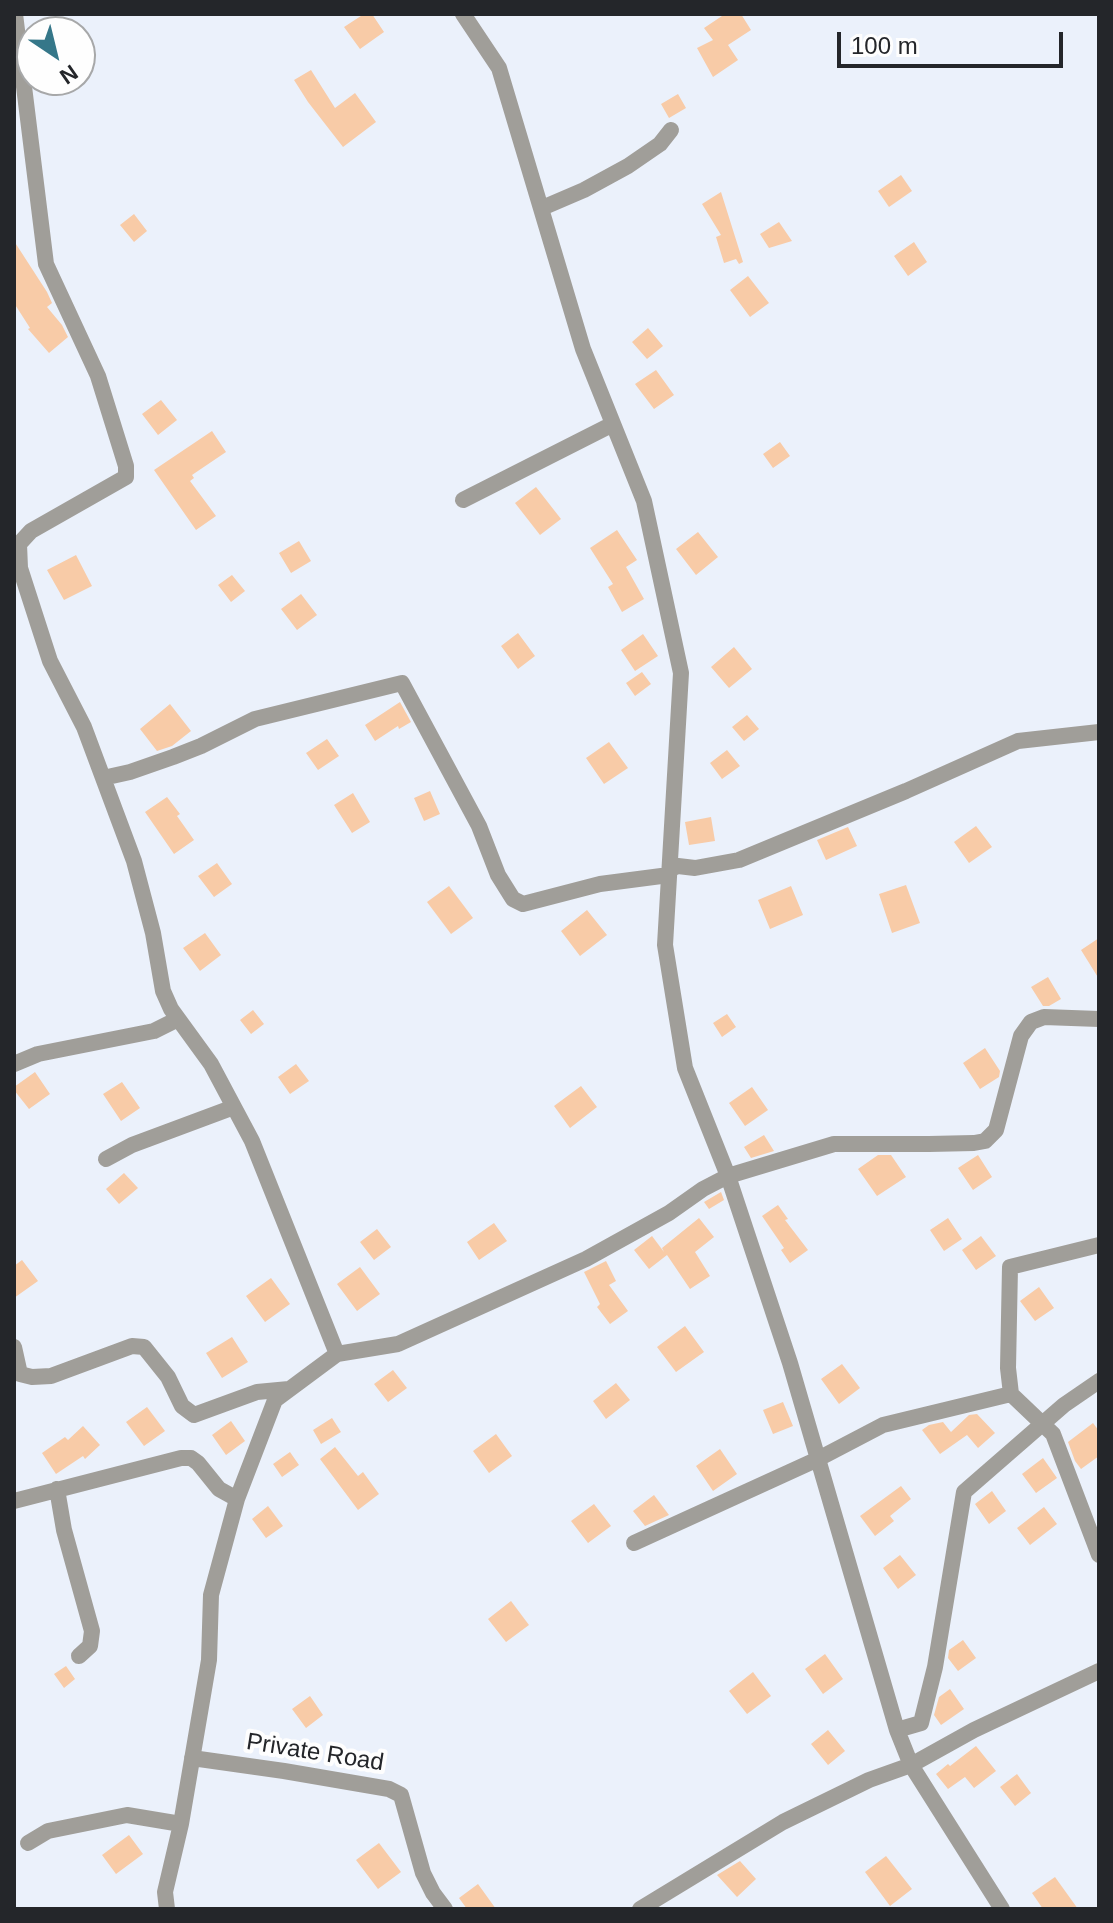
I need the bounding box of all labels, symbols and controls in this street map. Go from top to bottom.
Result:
north arrow [16,16,96,96]
scale bar [841,16,1067,66]
text: 100 m [851,32,918,59]
text: N [55,60,83,89]
street label: Private Road [244,1728,386,1778]

